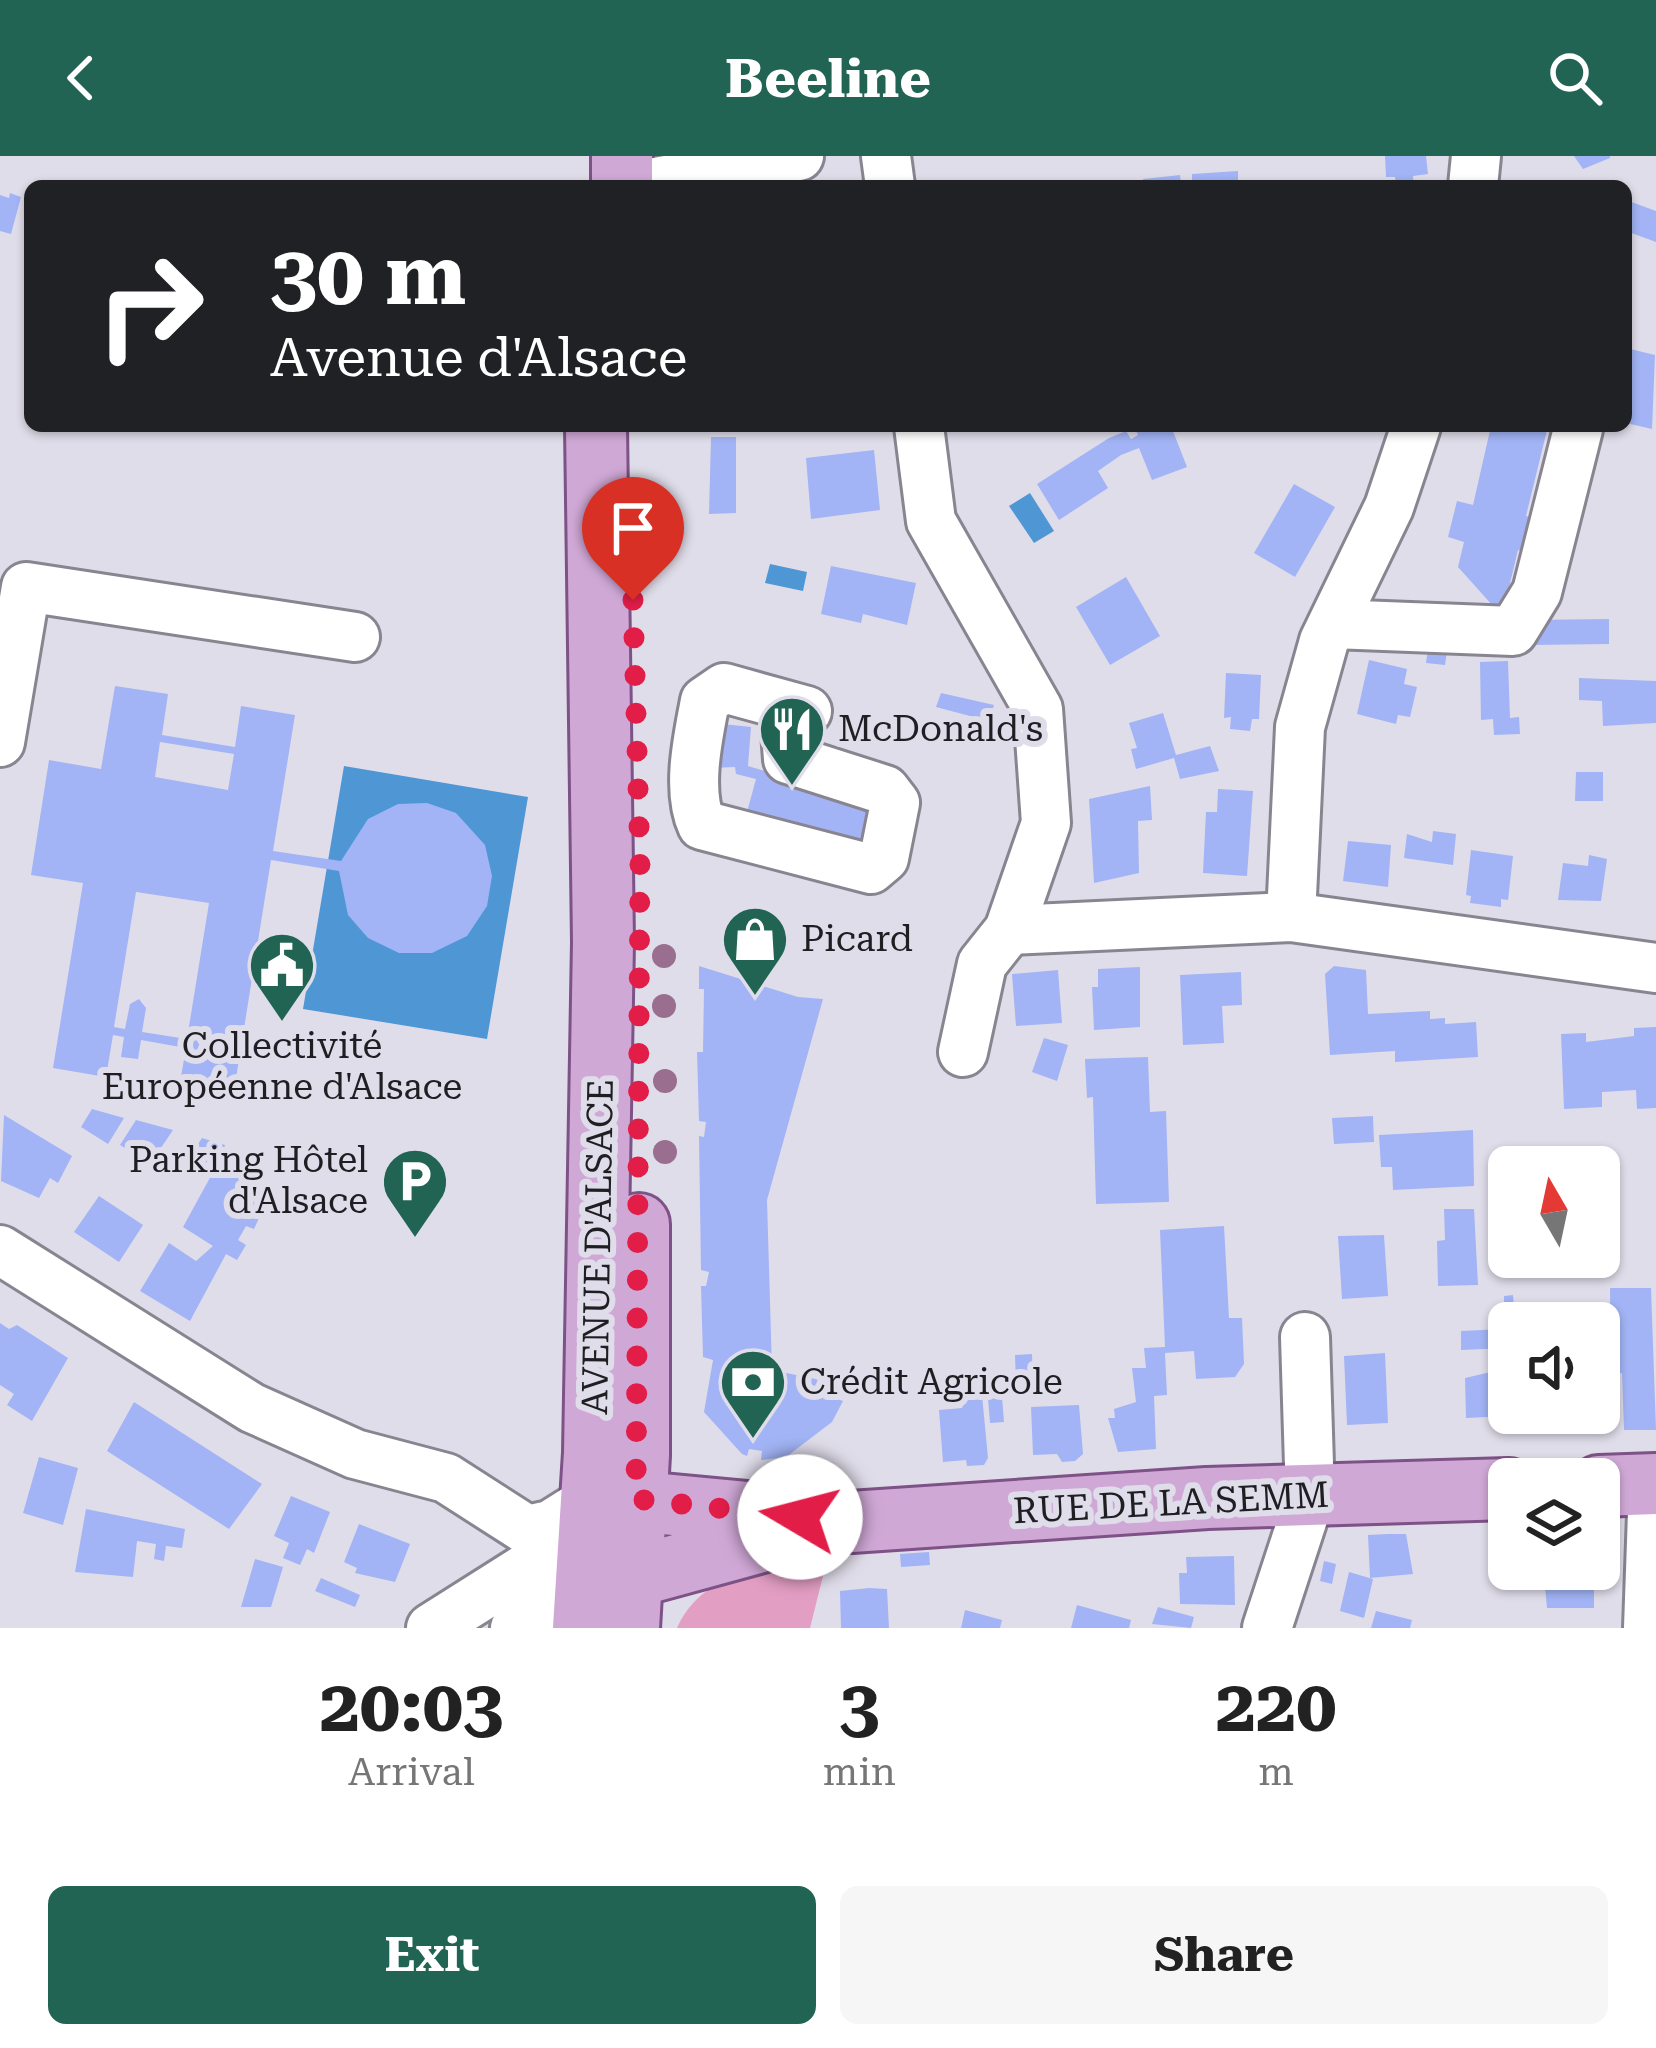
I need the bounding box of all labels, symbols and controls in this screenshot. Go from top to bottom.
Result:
icon: back [48,45,114,111]
icon: search [1542,45,1608,111]
text: Beeline [725,47,931,110]
text: 30 m [270,226,466,324]
icon: right [72,228,228,384]
text: Avenue d'Alsace [270,326,687,389]
pin [582,477,684,600]
icon: arrive [600,495,666,561]
restaurant icon: McDonald's [757,694,827,788]
place label: McDonald's [838,708,1043,750]
shop icon: Picard [720,904,790,998]
place label: Picard [801,918,913,960]
public building icon: Collectivité Européenne d'Alsace [247,930,317,1024]
place label: Collectivité Européenne d'Alsace [102,1025,462,1108]
street label: AVENUE D'ALSACE [574,1079,622,1415]
place label: Parking Hôtel d'Alsace [129,1139,368,1222]
parking icon: Parking Hôtel d'Alsace [380,1146,450,1240]
north arrow [1488,1146,1620,1278]
map controls [1488,1146,1620,1590]
button: sound [1488,1302,1620,1434]
bank icon: Crédit Agricole [718,1347,788,1441]
place label: Crédit Agricole [800,1361,1063,1403]
position arrow [737,1454,863,1580]
button: layers [1488,1458,1620,1590]
street label: RUE DE LA SEMM [1012,1474,1330,1532]
text: 20:03 [320,1664,503,1749]
text: 3 [839,1664,880,1749]
text: 220 [1216,1664,1336,1749]
text: Arrival [348,1749,475,1795]
text: min [823,1749,896,1795]
text: m [1258,1749,1294,1795]
button: Exit [48,1886,816,2024]
button: Share [840,1886,1608,2024]

